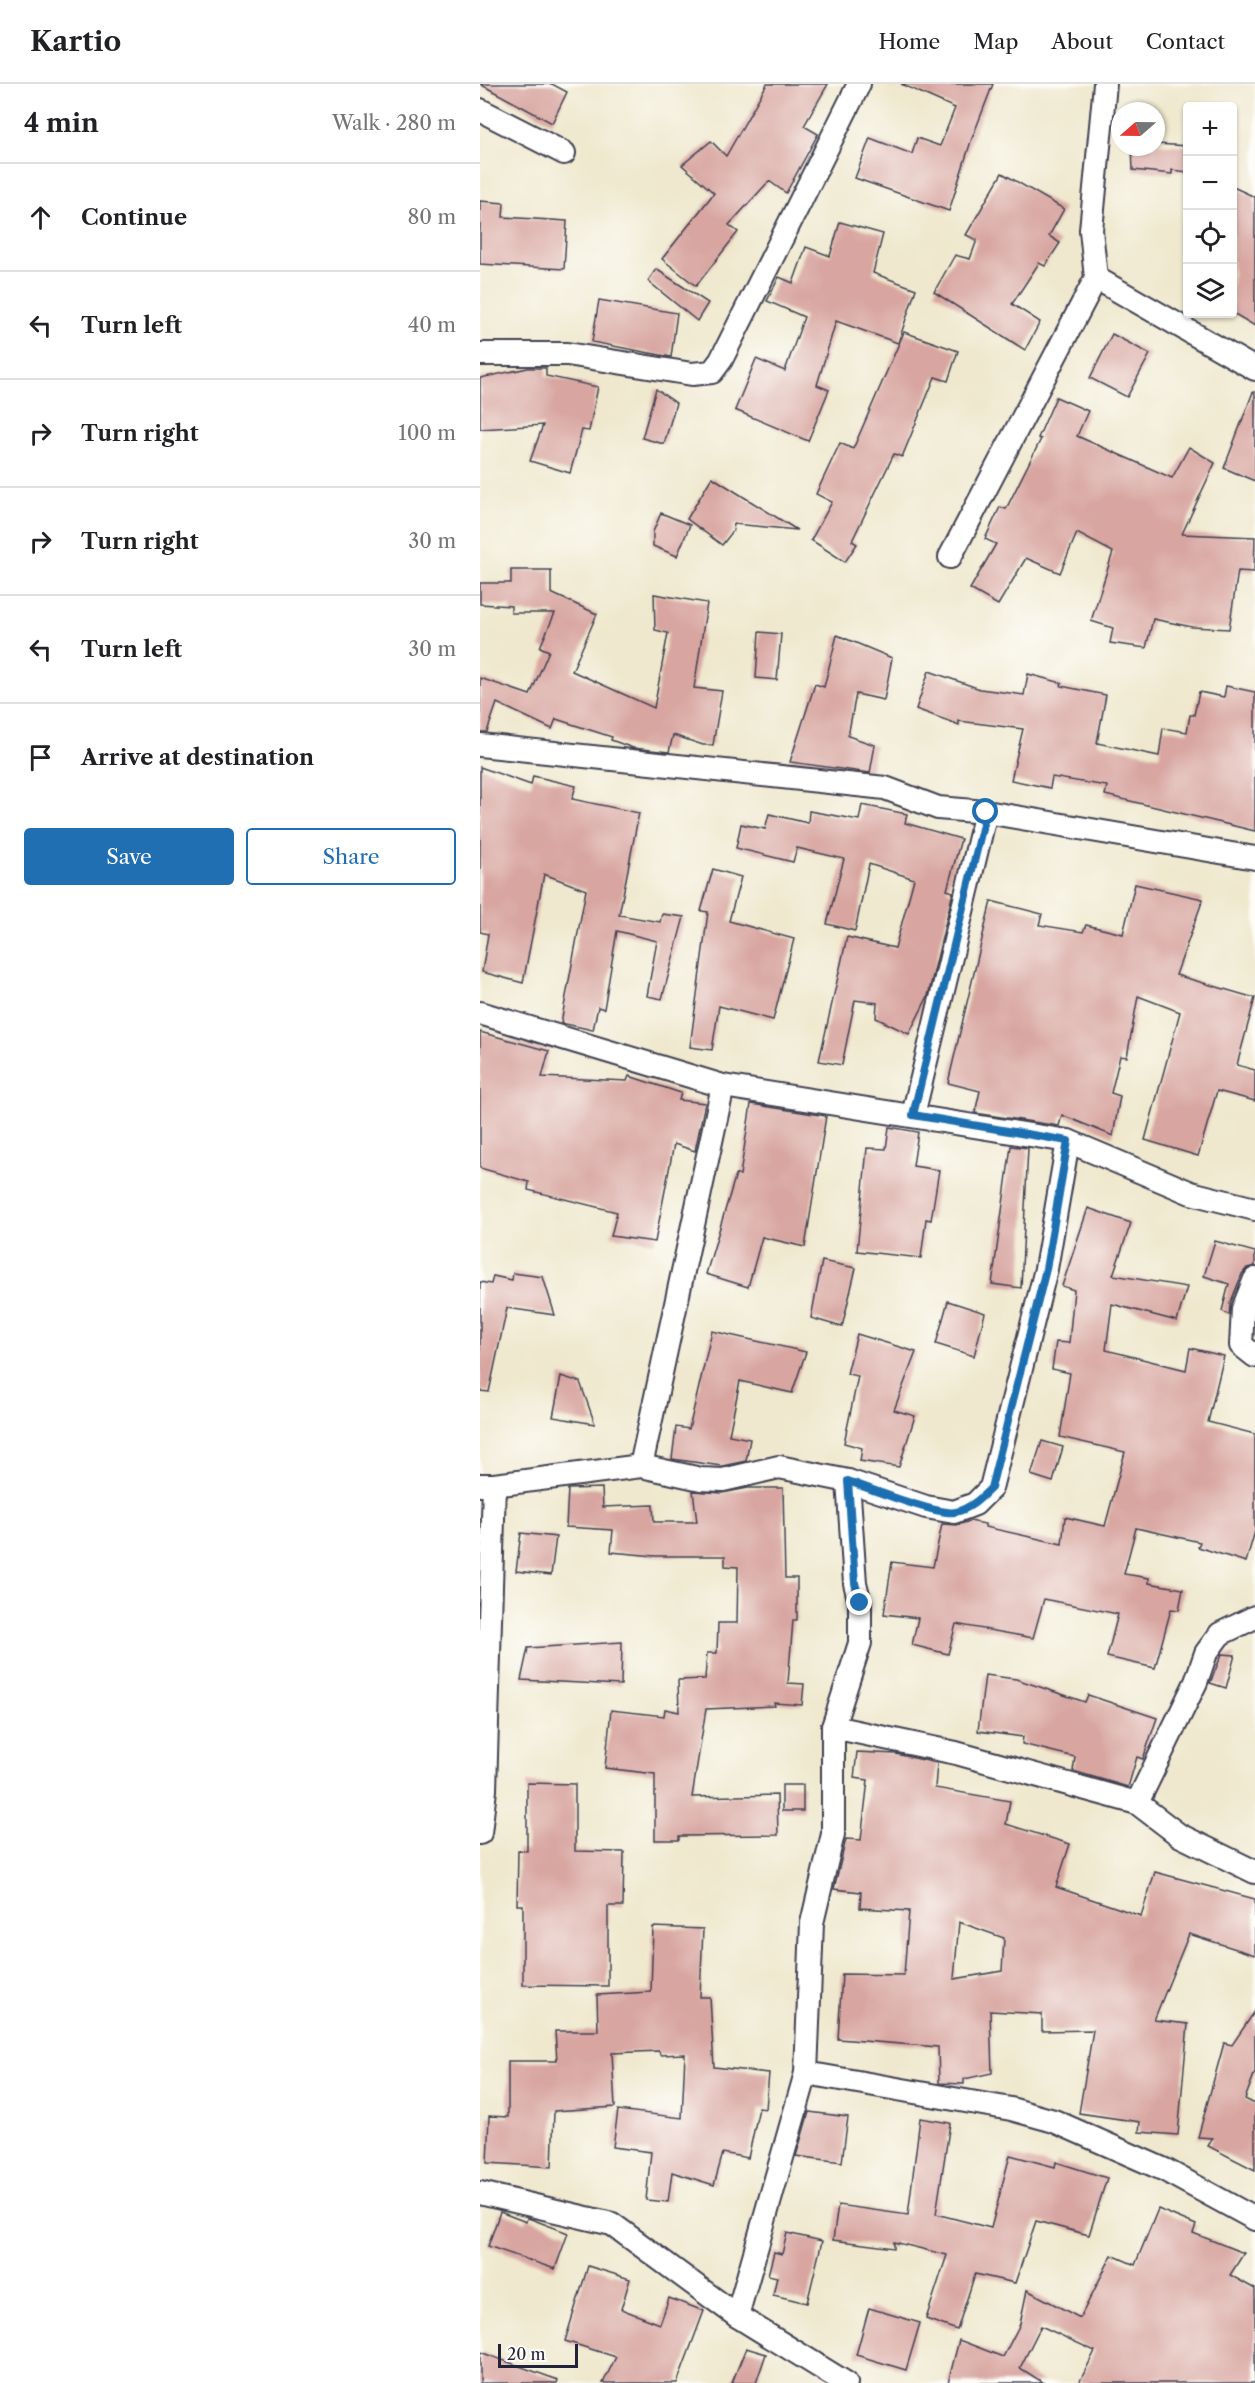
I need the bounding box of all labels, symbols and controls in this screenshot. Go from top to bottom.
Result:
text: Kartio [30,24,121,58]
text: Home [879,29,940,54]
text: Map [973,29,1018,54]
text: About [1051,29,1113,54]
text: Contact [1146,29,1225,54]
north arrow [1111,102,1165,156]
map controls [1183,102,1237,318]
button: + [1183,102,1237,156]
text: 4 min [24,107,99,139]
text: Walk · 280 m [332,111,456,135]
button: − [1183,156,1237,210]
icon: ahead [24,201,57,234]
text: Continue [81,204,187,231]
text: 80 m [408,205,456,229]
button: locate [1183,210,1237,264]
button: layers [1183,264,1237,318]
icon: left [24,309,57,342]
text: Turn left [81,312,182,339]
text: 40 m [408,313,456,337]
icon: right [24,417,57,450]
text: Turn right [81,420,199,447]
text: 100 m [398,421,456,445]
icon: right [24,525,57,558]
text: Turn right [81,528,199,555]
text: 30 m [408,529,456,553]
icon: left [24,633,57,666]
text: Turn left [81,636,182,663]
text: 30 m [408,637,456,661]
icon: arrive [24,741,57,774]
text: Arrive at destination [81,744,314,771]
route start [972,798,998,824]
button: Save [24,828,234,885]
button: Share [246,828,456,885]
route end [846,1589,872,1615]
scale bar [498,2341,578,2368]
text: 20 m [507,2344,546,2364]

